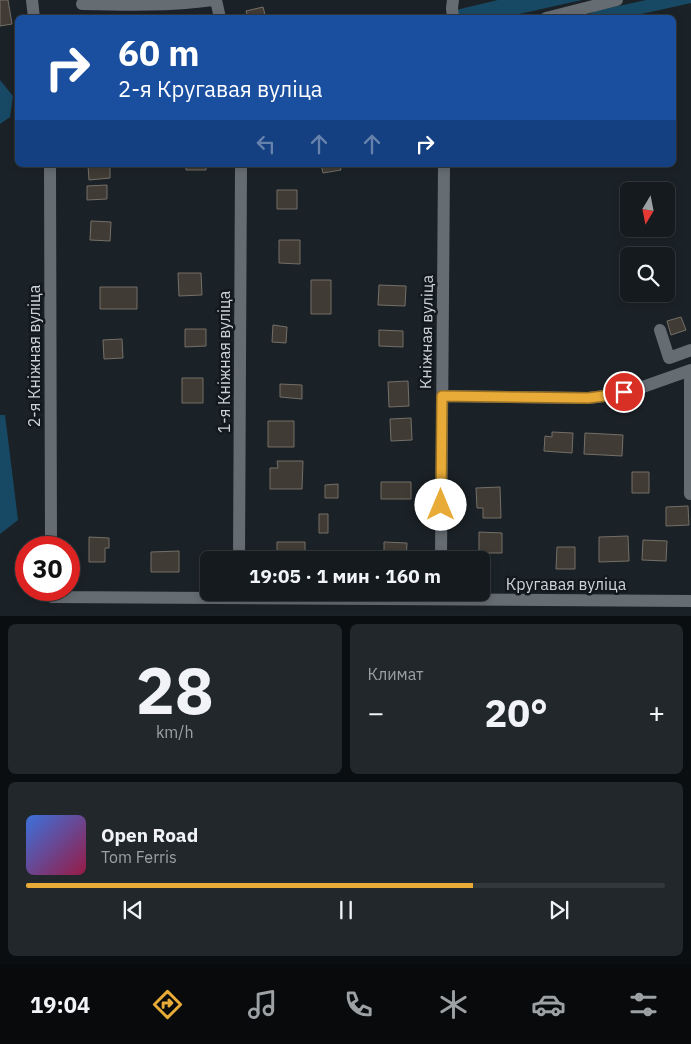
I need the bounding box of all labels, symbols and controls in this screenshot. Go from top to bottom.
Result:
text: 60 m [118,30,200,76]
icon: right [35,35,100,100]
text: 2-я Кругавая вуліца [118,74,323,103]
icon: left [252,130,280,158]
icon: ahead [305,130,333,158]
icon: ahead [358,130,386,158]
icon: right [411,130,439,158]
north arrow [620,182,675,238]
map controls [620,182,675,302]
button: search [620,247,675,302]
street label: Кніжная вуліца [415,274,437,389]
street label: 2-я Кніжная вуліца [24,284,44,427]
street label: 1-я Кніжная вуліца [214,290,234,433]
pin [603,371,645,413]
icon: arrive [610,378,638,406]
position arrow [414,478,466,530]
speed limit sign: 30 [15,536,80,601]
text: 19:05 · 1 мин · 160 m [249,564,441,588]
street label: Кругавая вуліца [506,574,627,594]
text: 28 [136,647,214,732]
text: Климат [368,664,424,684]
text: 20° [485,688,548,737]
text: − [368,694,384,731]
text: + [648,694,665,731]
text: km/h [156,722,194,742]
text: Open Road [101,823,198,847]
text: Tom Ferris [101,847,177,867]
icon: previous [119,896,147,924]
icon: pause [332,896,360,924]
icon: next [545,896,573,924]
icon: directions [150,987,185,1022]
icon: music [245,987,280,1022]
icon: phone [341,987,376,1022]
icon: climate [436,987,471,1022]
icon: car [531,987,566,1022]
icon: filters [626,987,661,1022]
text: 19:04 [30,990,90,1019]

